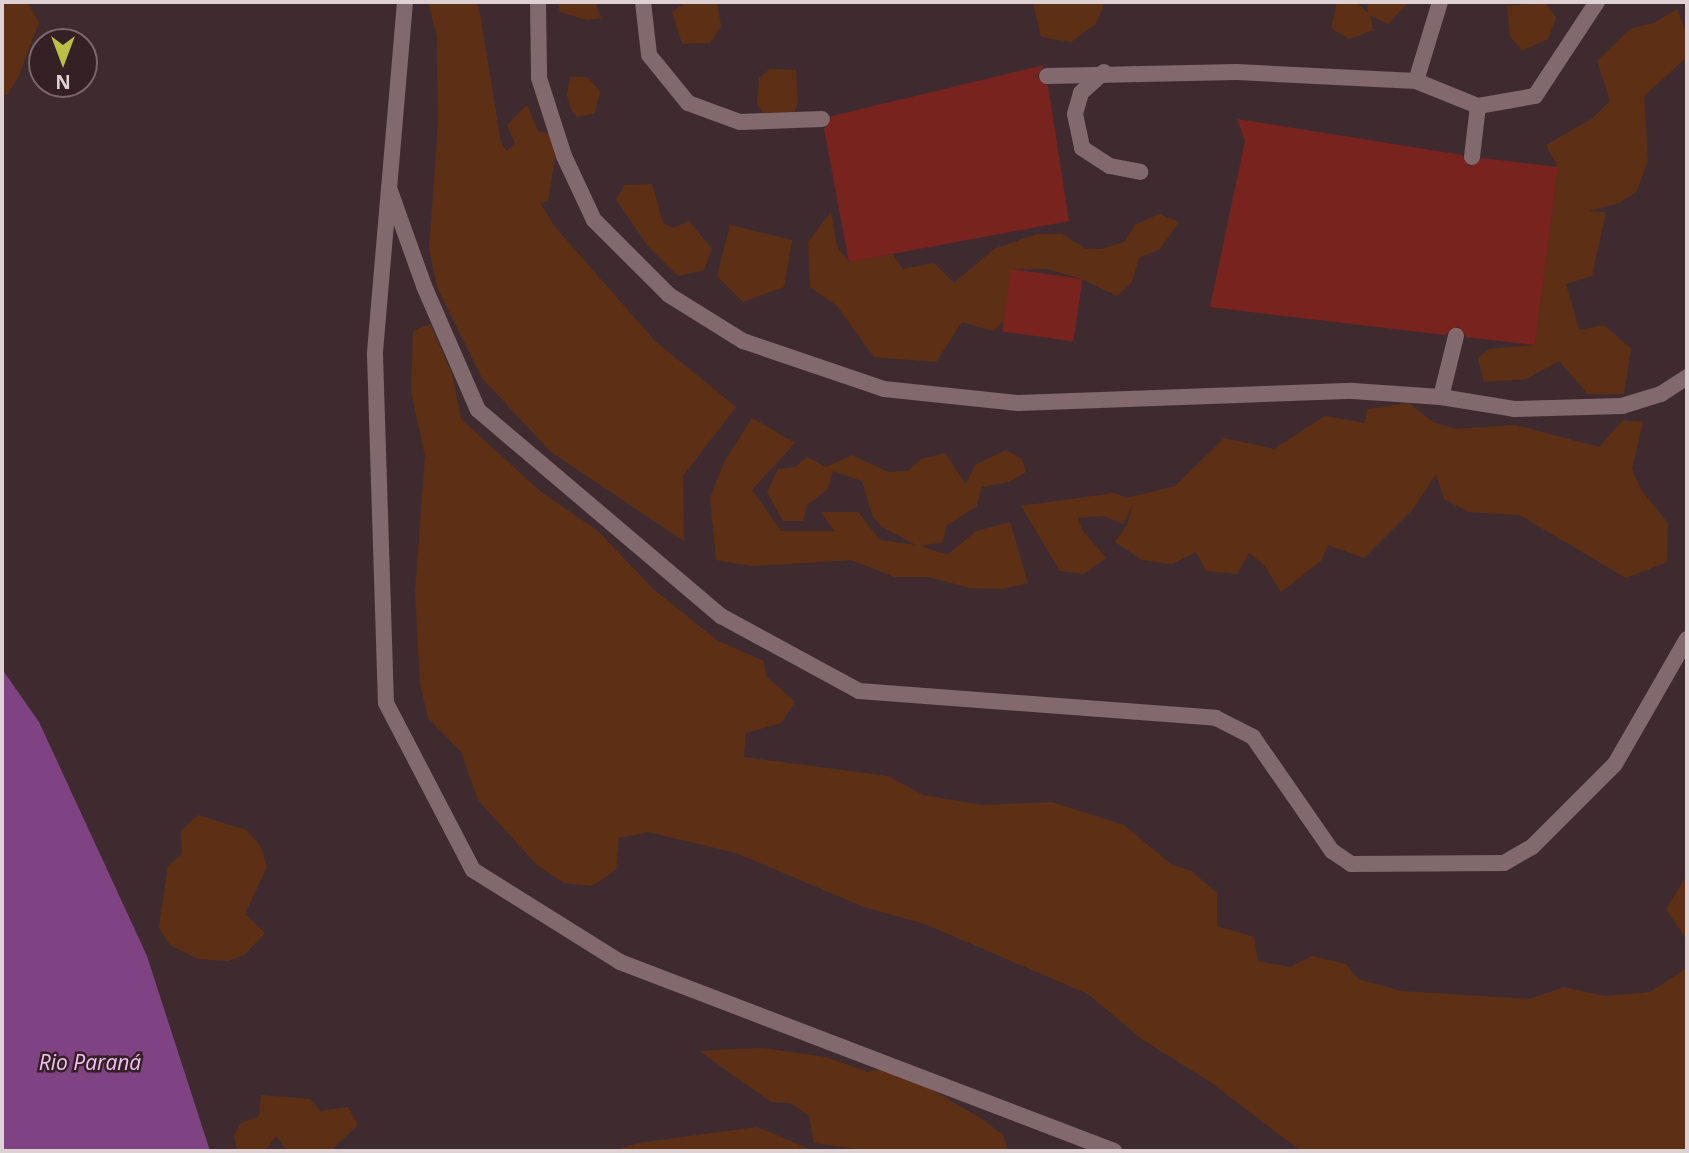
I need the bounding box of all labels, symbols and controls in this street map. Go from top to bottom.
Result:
north arrow [28,28,98,98]
text: N [55,69,71,95]
water label: Rio Paraná [39,1049,141,1075]

